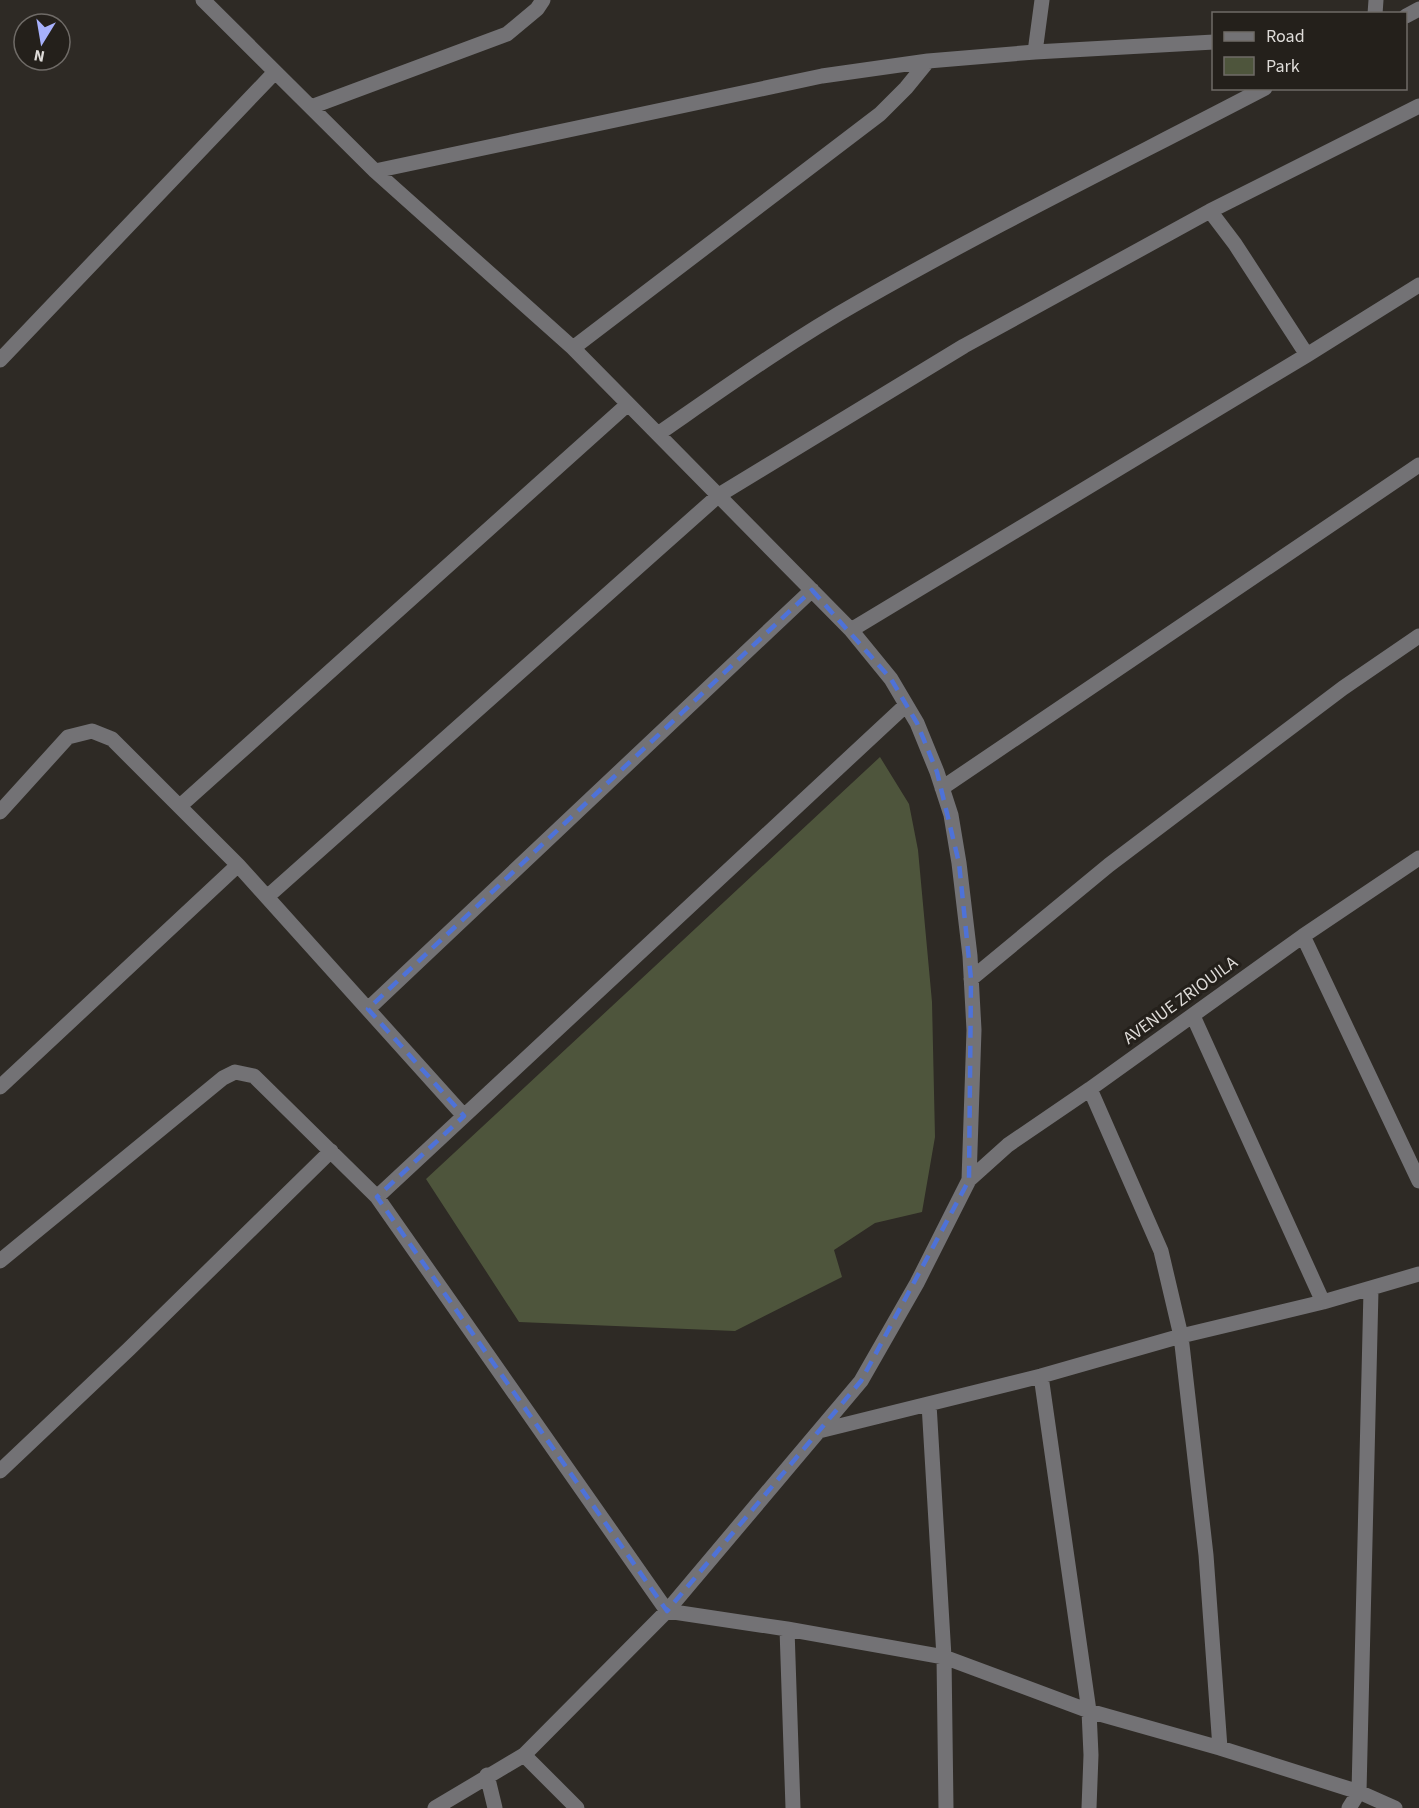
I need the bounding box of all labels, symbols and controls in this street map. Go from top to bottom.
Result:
north arrow [12,12,72,72]
legend [1212,12,1407,90]
text: Road [1266,24,1305,49]
text: N [32,44,47,68]
text: Park [1266,54,1300,79]
street label: AVENUE ZRIOUILA [1118,950,1243,1051]

